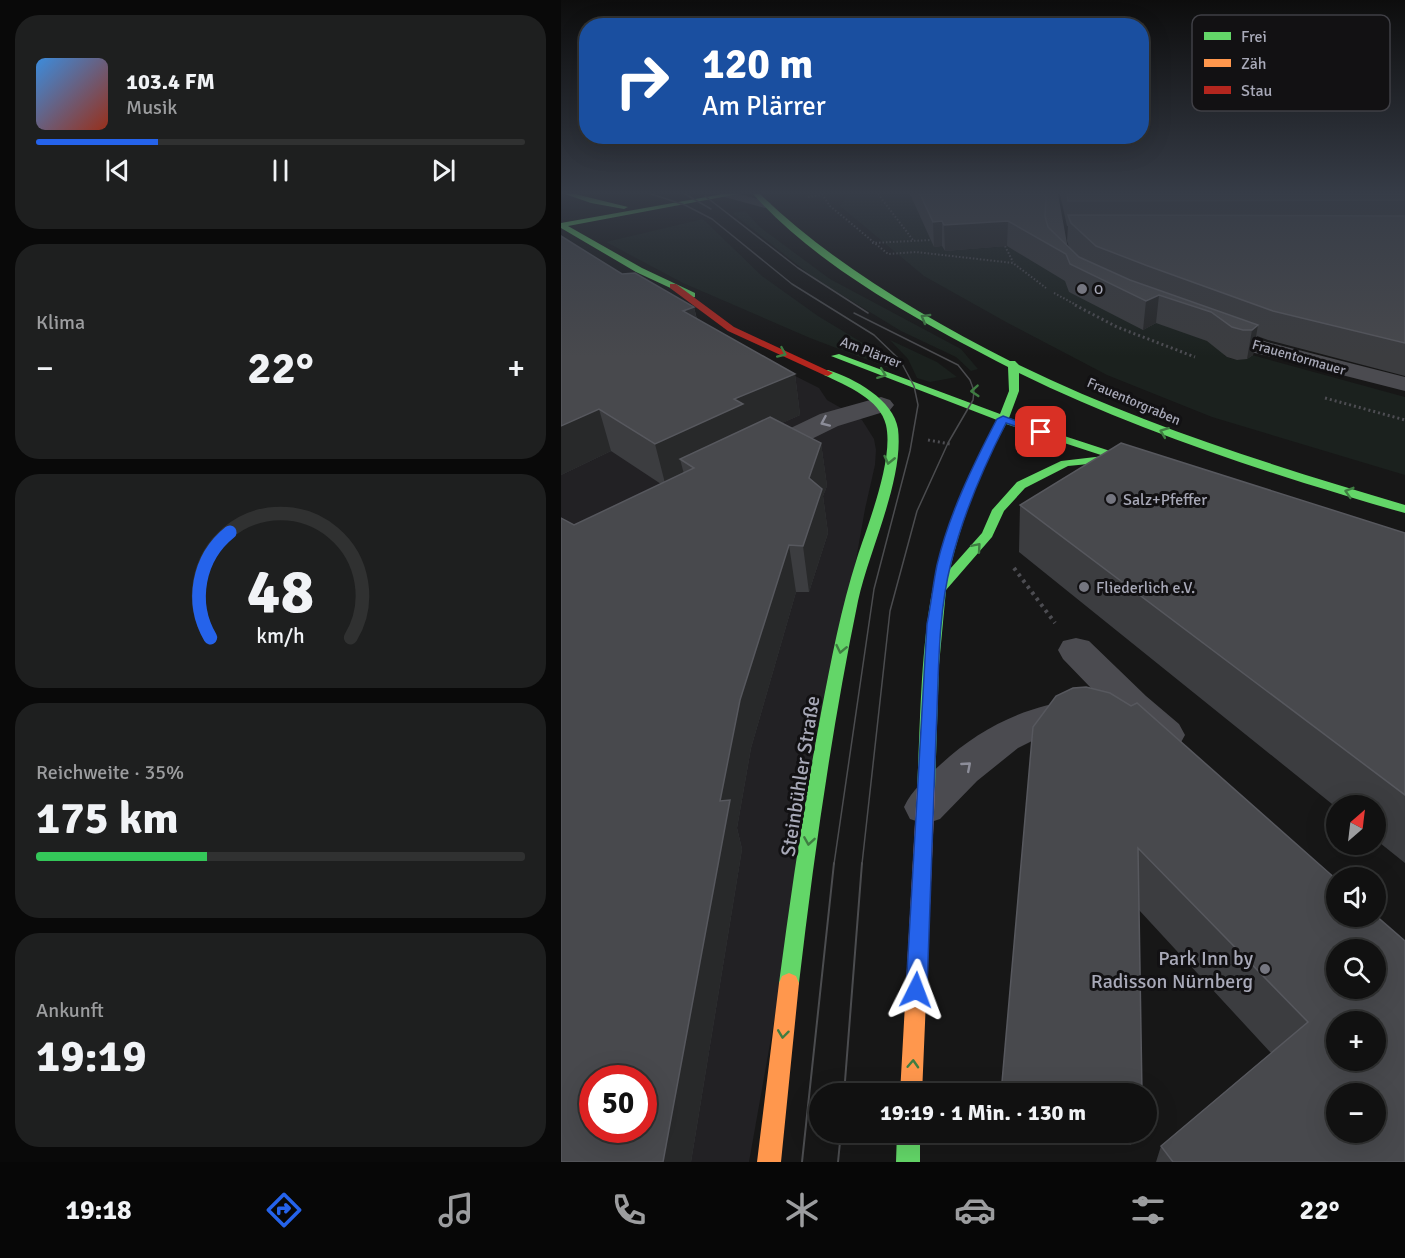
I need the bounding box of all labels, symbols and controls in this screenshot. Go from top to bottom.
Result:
legend [1192,15,1390,111]
text: Frei [1241,27,1267,47]
text: 120 m [702,39,813,90]
icon: right [603,42,681,120]
text: Zäh [1241,54,1267,74]
text: 103.4 FM [126,68,215,95]
text: Stau [1241,81,1272,101]
text: Am Plärrer [702,90,826,123]
text: Musik [126,95,177,120]
icon: previous [101,154,134,187]
icon: pause [264,154,297,187]
icon: next [427,154,460,187]
place label: O [1094,281,1103,298]
marker: O [1075,282,1089,296]
text: Klima [36,310,85,335]
one-way arrow [920,313,931,325]
street label: Am Plärrer [838,333,905,372]
street label: Frauentormauer [1250,336,1348,379]
text: 22° [247,341,314,396]
one-way arrow [775,346,786,358]
text: − [36,348,54,389]
text: + [507,348,525,389]
one-way arrow [876,367,887,380]
street label: Frauentorgraben [1084,374,1183,429]
one-way arrow [970,384,979,397]
pin [1015,406,1066,457]
one-way arrow [820,415,831,427]
icon: arrive [1024,415,1057,448]
one-way arrow [1159,426,1170,439]
one-way arrow [884,454,897,464]
one-way arrow [1344,487,1355,499]
place label: Salz+Pfeffer [1123,490,1207,510]
marker: Salz+Pfeffer [1104,492,1118,506]
one-way arrow [970,543,981,553]
text: 48 [247,553,314,630]
place label: Fliederlich e.V. [1096,578,1195,598]
marker: Fliederlich e.V. [1077,580,1091,594]
text: km/h [256,623,305,649]
one-way arrow [835,643,848,653]
street label: Steinbühler Straße [775,694,826,858]
text: Reichweite · 35% [36,760,184,785]
one-way arrow [960,762,970,773]
text: 175 km [36,791,179,846]
north arrow [1326,795,1386,855]
map controls [1326,795,1386,1143]
one-way arrow [804,836,816,846]
button: sound [1326,867,1386,927]
button: search [1326,939,1386,999]
place label: Park Inn by Radisson Nürnberg [1091,946,1254,994]
position arrow [884,958,948,1022]
marker: Park Inn by Radisson Nürnberg [1258,962,1272,976]
text: Ankunft [36,998,104,1023]
button: + [1326,1011,1386,1071]
text: 19:19 [36,1029,146,1084]
one-way arrow [777,1030,790,1039]
one-way arrow [906,1060,919,1069]
speed limit sign: 50 [579,1065,657,1143]
button: − [1326,1083,1386,1143]
text: 19:19 · 1 Min. · 130 m [880,1099,1086,1126]
icon: directions [263,1189,305,1231]
icon: music [435,1189,477,1231]
icon: phone [608,1189,650,1231]
icon: climate [781,1189,823,1231]
icon: car [954,1189,996,1231]
icon: filters [1127,1189,1169,1231]
text: 19:18 [65,1194,132,1227]
text: 22° [1300,1194,1340,1227]

